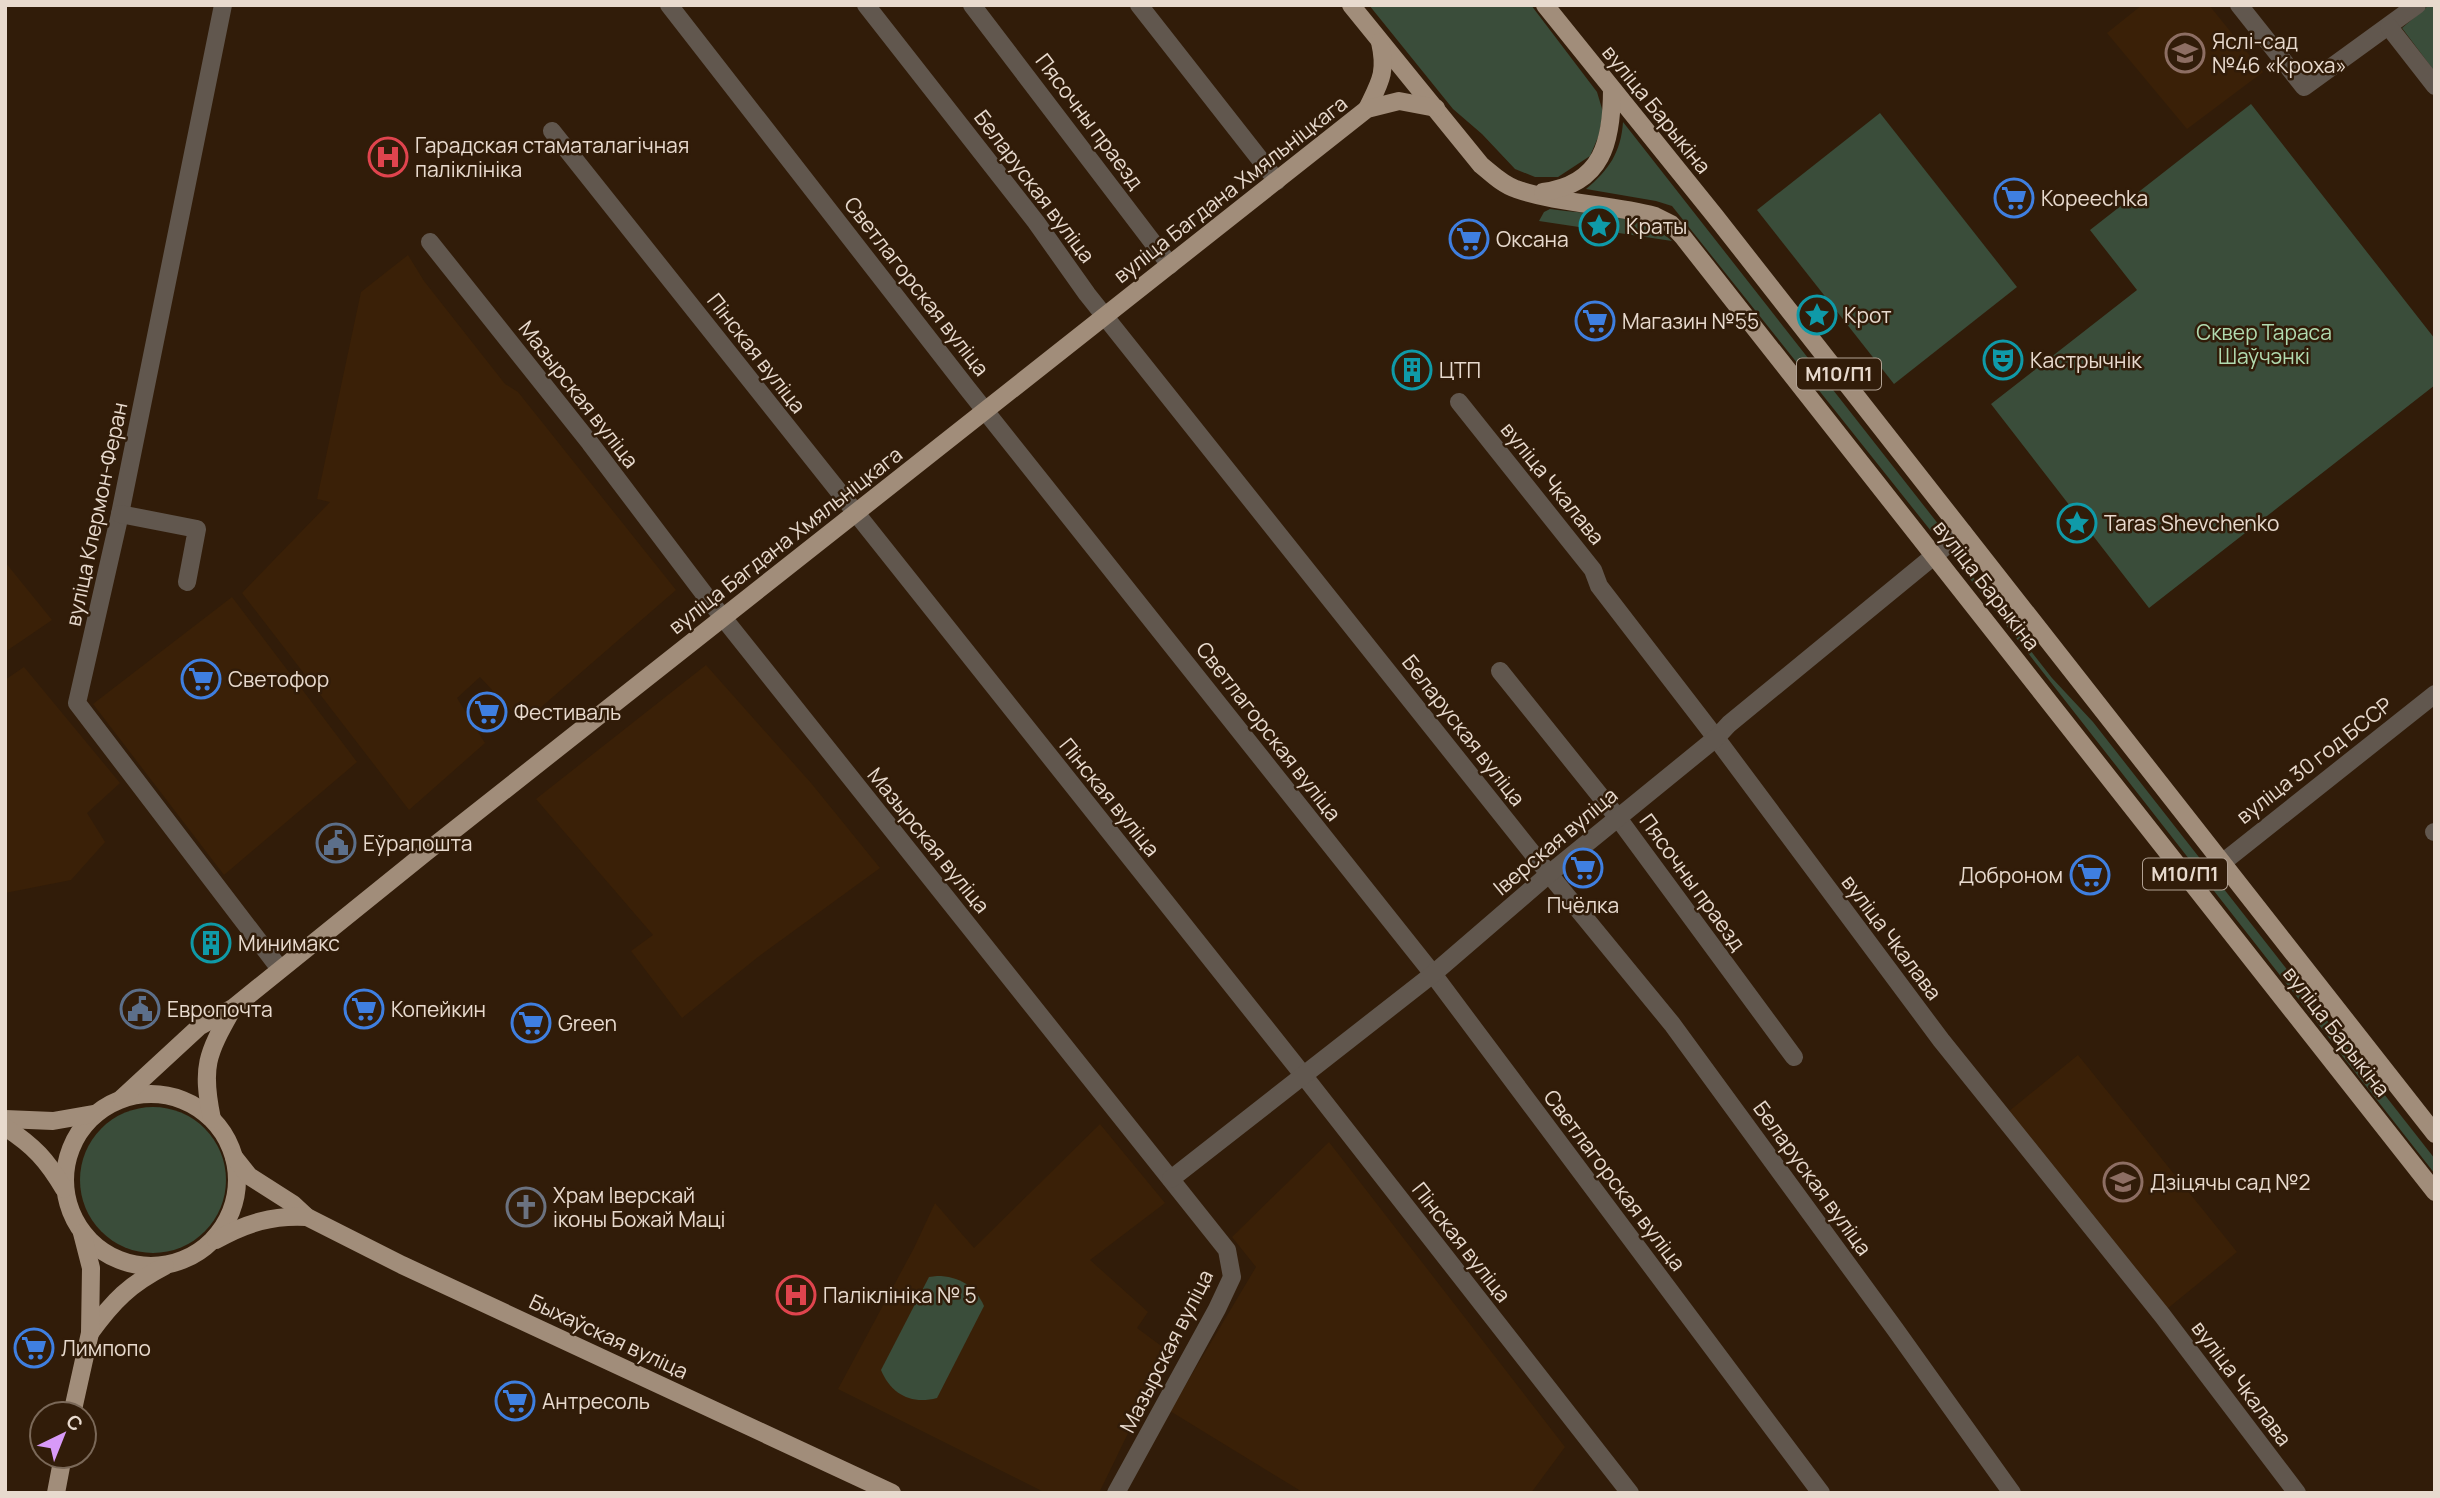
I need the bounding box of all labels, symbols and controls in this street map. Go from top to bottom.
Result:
place label: Яслі-сад №46 «Кроха» [2212,27,2347,79]
school or university icon: Яслі-сад №46 «Кроха» [2164,32,2206,74]
street label: вуліца Барыкіна [1596,39,1718,179]
street label: Пясочны праезд [1030,47,1150,195]
street label: вуліца Багдана Хмяльніцкага [1107,89,1353,289]
street label: Беларуская вуліца [968,104,1102,268]
place label: Гарадская стаматалагічная паліклініка [415,131,689,183]
hospital icon: Гарадская стаматалагічная паліклініка [367,136,409,178]
supermarket icon: Kopeechka [1993,177,2035,219]
place label: Kopeechka [2041,184,2148,212]
street label: Светлагорская вуліца [838,191,996,381]
place icon: Краты [1578,205,1620,247]
place label: Краты [1626,212,1687,240]
supermarket icon: Оксана [1448,218,1490,260]
place label: Оксана [1496,225,1569,253]
street label: Пінская вуліца [701,287,813,419]
place icon: Крот [1796,294,1838,336]
supermarket icon: Магазин №55 [1574,300,1616,342]
place label: Крот [1844,301,1892,329]
place label: Магазин №55 [1622,307,1759,335]
street label: Мазырская вуліца [513,315,645,473]
park label: Сквер Тараса Шаўчэнкі [2196,318,2332,370]
theatre icon: Кастрычнік [1982,339,2024,381]
place label: Кастрычнік [2030,346,2142,374]
building icon: ЦТП [1391,349,1433,391]
place label: ЦТП [1439,356,1481,384]
road number: М10/П1 [1797,358,1881,390]
street label: вуліца Клермон-Феран [59,400,133,628]
street label: вуліца Чкалава [1495,416,1611,550]
street label: вуліца Багдана Хмяльніцкага [662,440,908,640]
place icon: Taras Shevchenko [2056,502,2098,544]
place label: Taras Shevchenko [2104,509,2279,537]
street label: вуліца Барыкіна [1927,514,2047,656]
street label: Светлагорская вуліца [1190,636,1348,826]
street label: Беларуская вуліца [1396,649,1532,811]
supermarket icon: Светофор [180,658,222,700]
place label: Светофор [228,665,329,693]
street label: вуліца 30 год БССР [2230,690,2398,830]
supermarket icon: Фестиваль [466,691,508,733]
place label: Фестиваль [514,698,621,726]
street label: Пінская вуліца [1054,732,1166,862]
street label: Мазырская вуліца [862,761,996,919]
street label: Іверская вуліца [1487,781,1623,901]
street label: Пясочны праезд [1634,808,1752,956]
public building icon: Еўрапошта [315,822,357,864]
place label: Еўрапошта [363,829,472,857]
supermarket icon: Пчёлка [1562,847,1604,889]
supermarket icon: Доброном [2069,854,2111,896]
road number: М10/П1 [2143,859,2227,890]
place label: Доброном [1959,861,2063,889]
street label: вуліца Чкалава [1836,869,1948,1005]
place label: Пчёлка [1547,891,1619,919]
building icon: Минимакс [190,922,232,964]
place label: Минимакс [238,929,340,957]
street label: вуліца Барыкіна [2277,960,2397,1102]
public building icon: Европочта [119,988,161,1030]
supermarket icon: Копейкин [343,988,385,1030]
place label: Европочта [167,995,273,1023]
place label: Копейкин [391,995,486,1023]
supermarket icon: Green [510,1002,552,1044]
place label: Green [558,1009,617,1037]
street label: Светлагорская вуліца [1538,1084,1692,1276]
street label: Беларуская вуліца [1747,1095,1879,1261]
school or university icon: Дзіцячы сад №2 [2102,1161,2144,1203]
place label: Дзіцячы сад №2 [2150,1168,2311,1196]
street label: Пінская вуліца [1406,1176,1518,1308]
place label: Храм Іверскай іконы Божай Маці [553,1181,725,1233]
church icon: Храм Іверскай іконы Божай Маці [505,1186,547,1228]
street label: Мазырская вуліца [1113,1265,1219,1437]
hospital icon: Паліклініка № 5 [775,1274,817,1316]
place label: Паліклініка № 5 [823,1281,977,1309]
street label: Быхаўская вуліца [525,1287,693,1385]
street label: вуліца Чкалава [2186,1315,2298,1451]
supermarket icon: Лимпопо [13,1327,55,1369]
place label: Лимпопо [61,1334,151,1362]
supermarket icon: Антресоль [494,1380,536,1422]
place label: Антресоль [542,1387,650,1415]
north arrow [28,1400,98,1470]
text: С [61,1408,89,1437]

